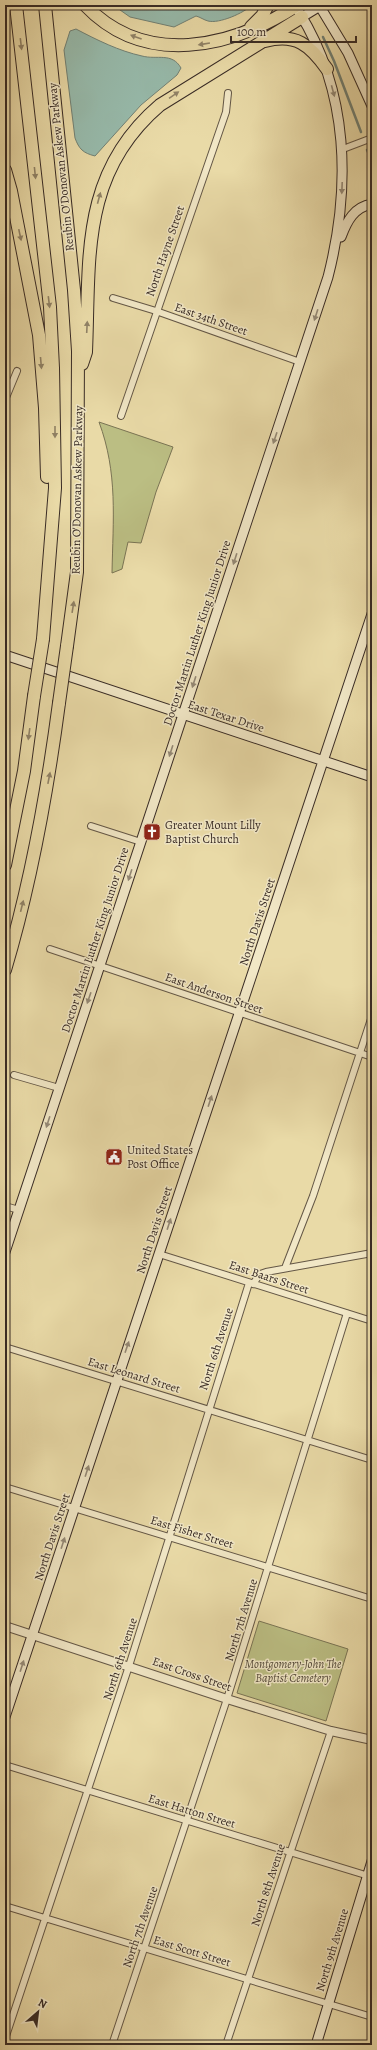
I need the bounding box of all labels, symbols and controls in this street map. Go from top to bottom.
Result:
scale bar [231,18,356,44]
text: 100 m [237,24,266,40]
one-way arrow [130,34,142,40]
one-way arrow [17,38,24,50]
one-way arrow [198,41,210,47]
street label: Reubin O'Donovan Askew Parkway [44,81,78,252]
one-way arrow [331,85,337,97]
one-way arrow [169,91,179,99]
one-way arrow [31,167,38,179]
one-way arrow [339,182,346,194]
one-way arrow [96,191,102,203]
street label: North Hayne Street [142,203,188,299]
one-way arrow [17,229,23,241]
one-way arrow [46,296,52,308]
street label: East 34th Street [172,299,250,339]
one-way arrow [313,309,319,321]
one-way arrow [84,320,90,333]
one-way arrow [38,357,45,369]
street label: Reubin O'Donovan Askew Parkway [68,405,86,575]
one-way arrow [52,426,58,439]
one-way arrow [272,432,278,444]
street label: Doctor Martin Luther King Junior Drive [159,538,235,728]
one-way arrow [231,553,237,565]
one-way arrow [70,601,76,613]
one-way arrow [190,677,196,689]
street label: East Texar Drive [186,696,266,736]
one-way arrow [26,728,32,740]
one-way arrow [167,746,173,758]
one-way arrow [46,772,52,785]
place label: Greater Mount Lilly Baptist Church [165,817,261,847]
church icon: Greater Mount Lilly Baptist Church [142,822,162,842]
street label: Doctor Martin Luther King Junior Drive [57,845,133,1035]
one-way arrow [127,869,133,881]
street label: North Davis Street [235,876,279,968]
one-way arrow [19,899,25,911]
street label: East Anderson Street [163,969,265,1017]
one-way arrow [86,993,92,1005]
one-way arrow [207,1094,213,1106]
one-way arrow [45,1116,51,1128]
place label: United States Post Office [127,1142,193,1172]
public building icon: United States Post Office [104,1147,124,1167]
street label: North Davis Street [132,1184,176,1276]
one-way arrow [166,1218,172,1230]
street label: East Baars Street [227,1257,311,1297]
street label: North 6th Avenue [195,1306,237,1392]
one-way arrow [125,1341,131,1353]
street label: East Leonard Street [86,1353,182,1397]
one-way arrow [84,1464,90,1476]
street label: North Davis Street [30,1491,74,1583]
street label: East Fisher Street [149,1512,235,1552]
one-way arrow [60,1537,66,1549]
street label: North 7th Avenue [221,1577,261,1663]
street label: North 6th Avenue [99,1616,141,1702]
street label: East Cross Street [150,1653,234,1695]
park label: Montgomery-John The Baptist Cemetery [245,1656,342,1686]
one-way arrow [19,1660,25,1672]
street label: East Hatton Street [146,1790,238,1832]
street label: North 8th Avenue [247,1842,289,1928]
street label: North 7th Avenue [119,1884,161,1970]
street label: North 9th Avenue [312,1907,352,1993]
street label: East Scott Street [151,1932,233,1970]
north arrow [18,1992,58,2032]
text: N [35,1995,50,2012]

